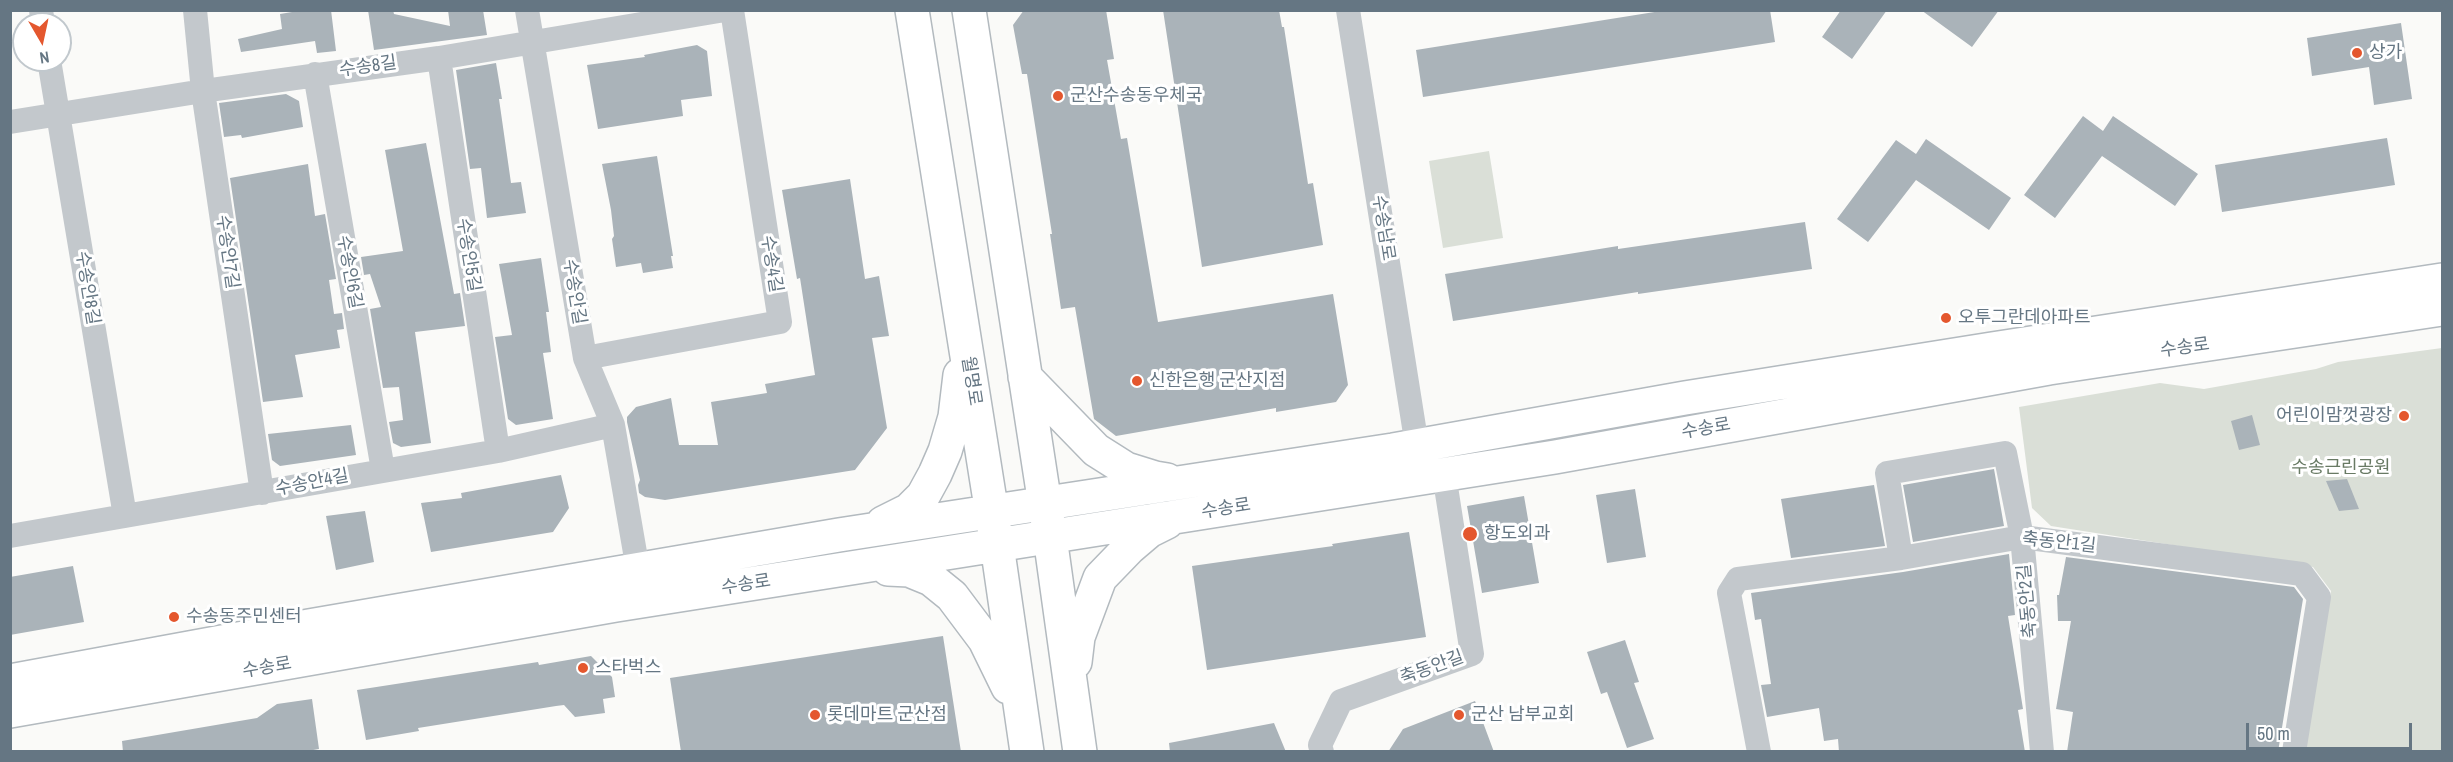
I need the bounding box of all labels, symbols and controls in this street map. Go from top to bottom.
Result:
north arrow [12,12,72,72]
place label: 상가 [2369,42,2402,64]
text: N [38,46,51,69]
marker: 상가 [2350,46,2364,60]
street label: 수송8길 [338,52,398,82]
place label: 군산수송동우체국 [1070,85,1202,107]
marker: 군산수송동우체국 [1051,89,1065,103]
street label: 수송남로 [1367,194,1399,262]
street label: 수송안7길 [211,214,243,290]
street label: 수송안5길 [452,217,484,293]
street label: 수송안6길 [332,233,366,311]
street label: 수송4길 [756,234,786,294]
street label: 수송안8길 [71,250,103,326]
street label: 수송안길 [558,258,590,326]
place label: 오투그란데아파트 [1958,307,2090,329]
marker: 오투그란데아파트 [1939,311,1953,325]
street label: 수송로 [2159,334,2211,362]
street label: 월명로 [956,355,986,407]
place label: 신한은행 군산지점 [1149,370,1286,392]
marker: 신한은행 군산지점 [1130,374,1144,388]
place label: 어린이맘껏광장 [2276,405,2392,427]
marker: 어린이맘껏광장 [2397,409,2411,423]
street label: 수송로 [1680,414,1732,444]
park label: 수송근린공원 [2291,457,2391,479]
street label: 수송안4길 [273,465,351,501]
street label: 수송로 [1200,494,1252,524]
place label: 항도외과 [1484,523,1550,545]
marker: 항도외과 [1461,525,1479,543]
street label: 축동안1길 [2021,528,2097,558]
street label: 축동안2길 [2014,563,2042,639]
street label: 수송로 [720,570,772,600]
place label: 수송동주민센터 [186,606,302,628]
marker: 수송동주민센터 [167,610,181,624]
street label: 축동안길 [1397,647,1467,689]
street label: 수송로 [241,653,293,683]
place label: 스타벅스 [595,657,661,679]
marker: 스타벅스 [576,661,590,675]
place label: 롯데마트 군산점 [827,704,947,726]
place label: 군산 남부교회 [1471,704,1574,726]
marker: 롯데마트 군산점 [808,708,822,722]
marker: 군산 남부교회 [1452,708,1466,722]
scale bar [2249,711,2416,749]
text: 50 m [2257,721,2290,746]

